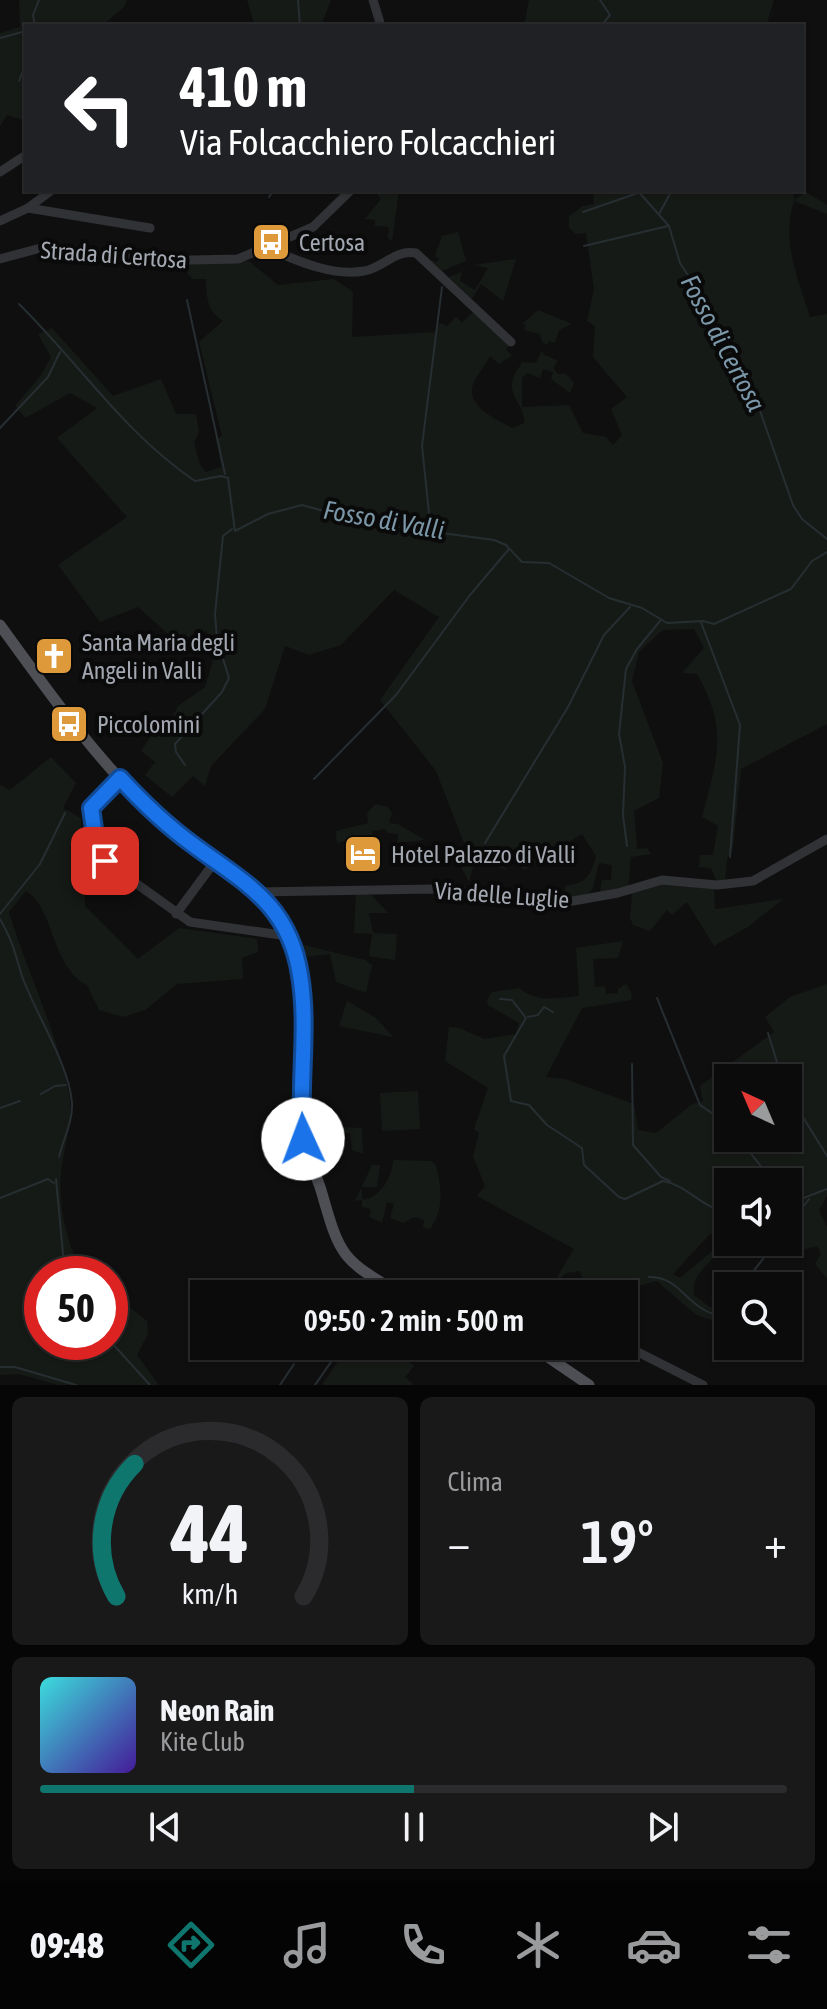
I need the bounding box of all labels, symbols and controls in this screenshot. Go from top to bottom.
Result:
text: 410 m [180,55,307,119]
icon: left [48,56,152,160]
text: Via Folcacchiero Folcacchieri [180,121,556,163]
bus stop icon: Certosa [250,221,292,263]
place label: Certosa [299,229,365,256]
street label: Strada di Certosa [40,236,188,274]
water label: Fosso di Certosa [675,270,771,416]
water label: Fosso di Valli [321,495,447,545]
place label: Santa Maria degli Angeli in Valli [82,629,235,684]
church icon: Santa Maria degli Angeli in Valli [33,635,75,677]
bus stop icon: Piccolomini [48,703,90,745]
place label: Piccolomini [97,711,200,738]
pin [71,827,139,895]
hotel icon: Hotel Palazzo di Valli [342,833,384,875]
icon: arrive [83,839,127,883]
place label: Hotel Palazzo di Valli [391,841,576,868]
street label: Via delle Luglie [434,877,570,913]
north arrow [714,1064,802,1152]
map controls [714,1064,802,1360]
position arrow [261,1097,345,1181]
button: sound [714,1168,802,1256]
speed limit sign: 50 [24,1256,128,1360]
button: search [714,1272,802,1360]
text: 09:50 · 2 min · 500 m [304,1303,524,1337]
text: Clima [448,1467,503,1497]
text: 44 [170,1485,249,1581]
text: 19° [581,1507,654,1576]
text: − [448,1517,470,1567]
text: + [764,1517,787,1567]
text: km/h [181,1577,238,1610]
text: Neon Rain [160,1693,274,1727]
text: Kite Club [160,1727,245,1757]
icon: previous [143,1805,187,1849]
icon: pause [392,1805,436,1849]
icon: next [641,1805,685,1849]
icon: directions [163,1917,219,1973]
icon: music [279,1917,335,1973]
icon: phone [395,1917,451,1973]
icon: climate [510,1917,566,1973]
icon: car [626,1917,682,1973]
icon: filters [741,1917,797,1973]
text: 09:48 [30,1924,104,1966]

